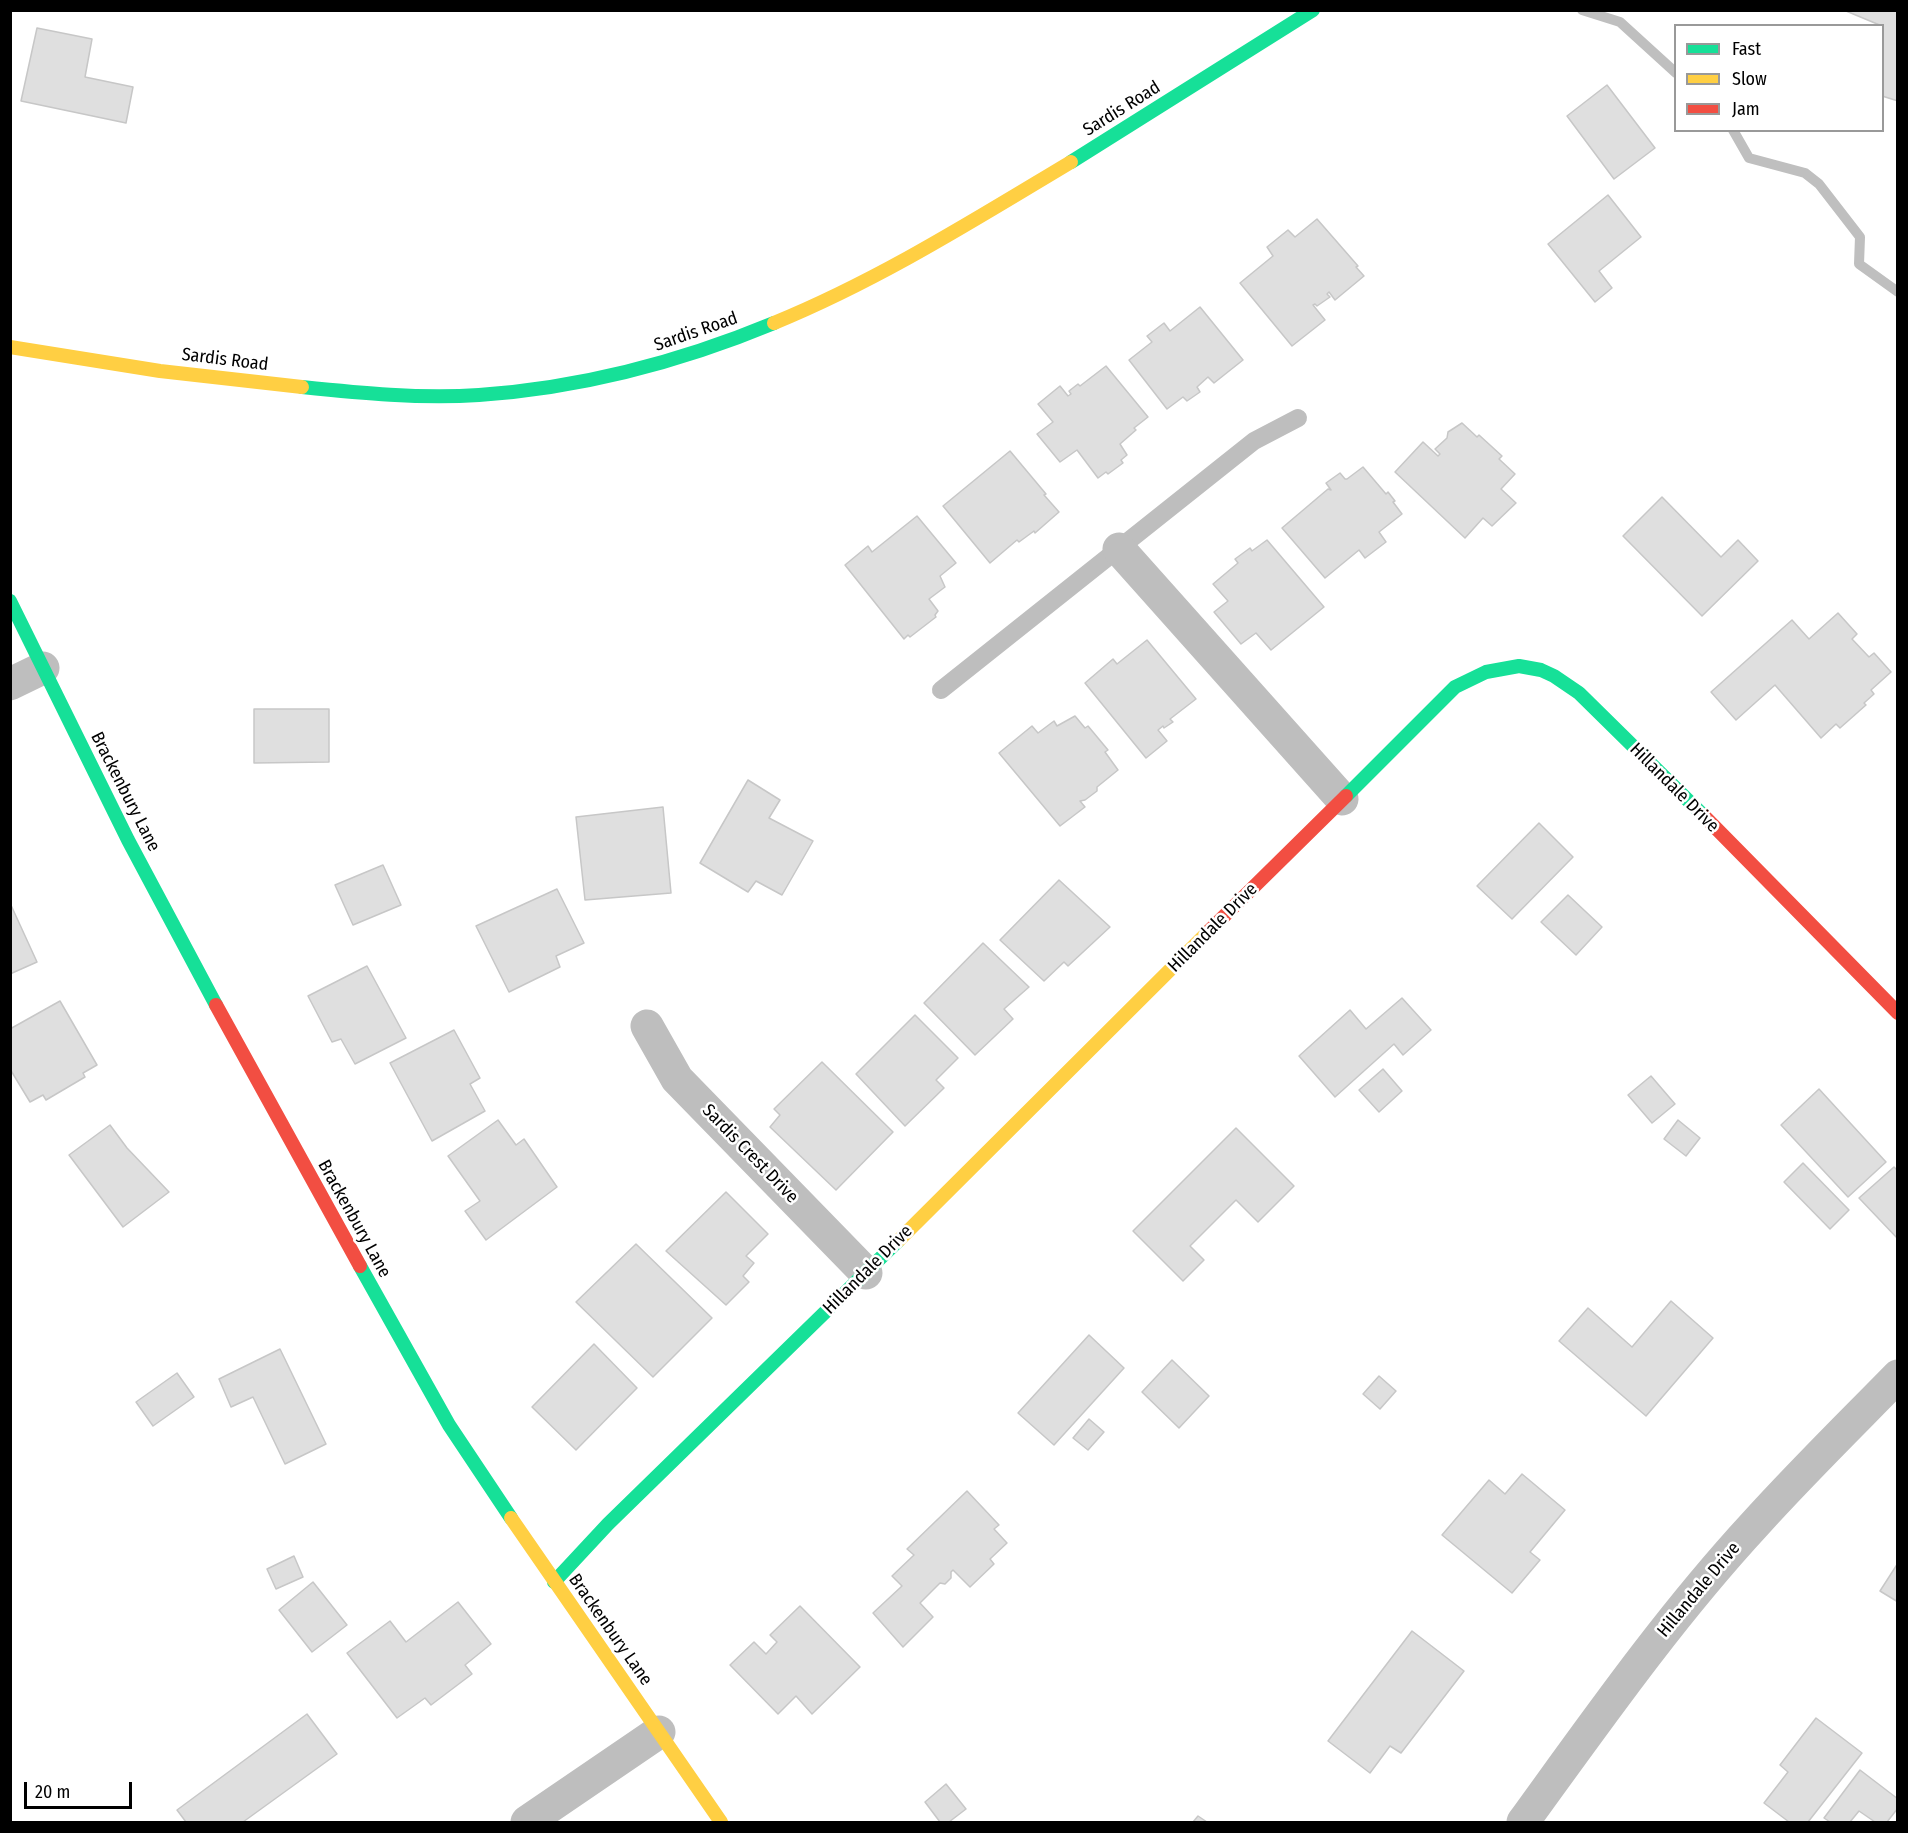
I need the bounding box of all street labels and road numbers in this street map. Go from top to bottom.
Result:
street label: Sardis Road [1079,77,1165,141]
street label: Sardis Road [651,308,741,356]
street label: Sardis Road [181,344,269,376]
street label: Brackenbury Lane [86,729,164,855]
street label: Hillandale Drive [1625,739,1723,837]
street label: Hillandale Drive [1164,879,1262,977]
street label: Sardis Crest Drive [697,1100,803,1208]
street label: Brackenbury Lane [313,1156,395,1282]
street label: Hillandale Drive [819,1221,917,1319]
street label: Hillandale Drive [1653,1538,1745,1642]
street label: Brackenbury Lane [564,1570,656,1690]

